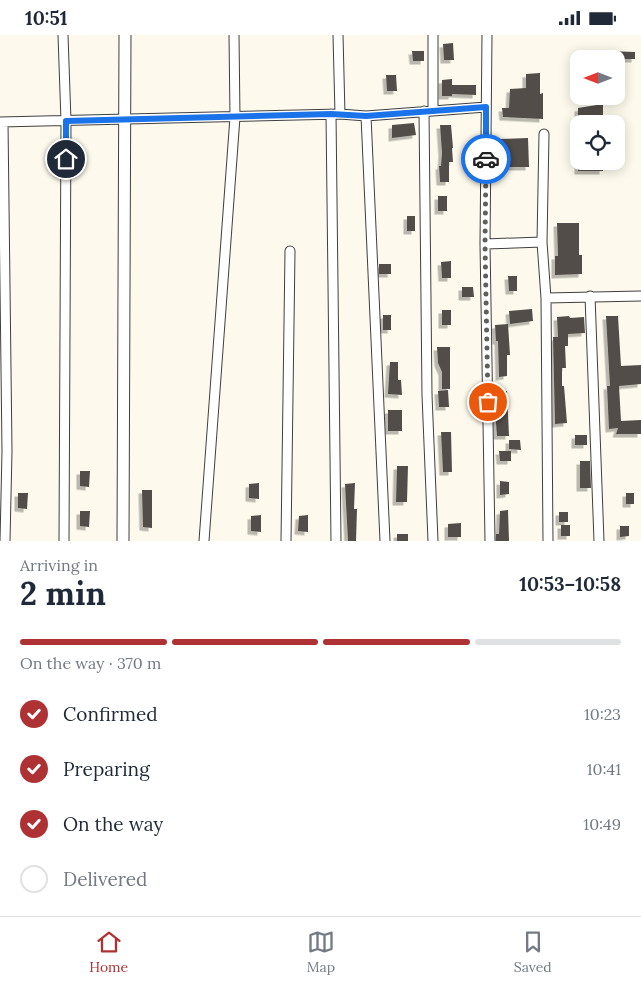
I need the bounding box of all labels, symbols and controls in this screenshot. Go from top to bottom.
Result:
text: 10:51 [25,6,68,30]
north arrow [570,50,625,105]
map controls [570,50,625,170]
button: locate [570,115,625,170]
courier [461,134,511,184]
pin [45,138,87,180]
icon: home [52,145,80,173]
icon: car [472,145,500,173]
pin [467,381,509,423]
icon: bag [474,388,502,416]
text: Arriving in [20,555,98,575]
text: 10:53–10:58 [519,572,621,596]
text: 2 min [20,573,106,614]
text: On the way · 370 m [20,653,161,673]
icon: check [20,700,48,728]
text: Confirmed [63,702,158,726]
text: 10:23 [584,704,621,724]
icon: check [20,755,48,783]
text: Preparing [63,757,150,781]
text: 10:41 [587,759,621,779]
icon: check [20,810,48,838]
text: On the way [63,812,163,836]
text: 10:49 [583,814,621,834]
text: Delivered [63,867,147,891]
tab: Home [89,928,128,976]
tab: Map [307,928,335,976]
tab: Saved [514,928,552,976]

